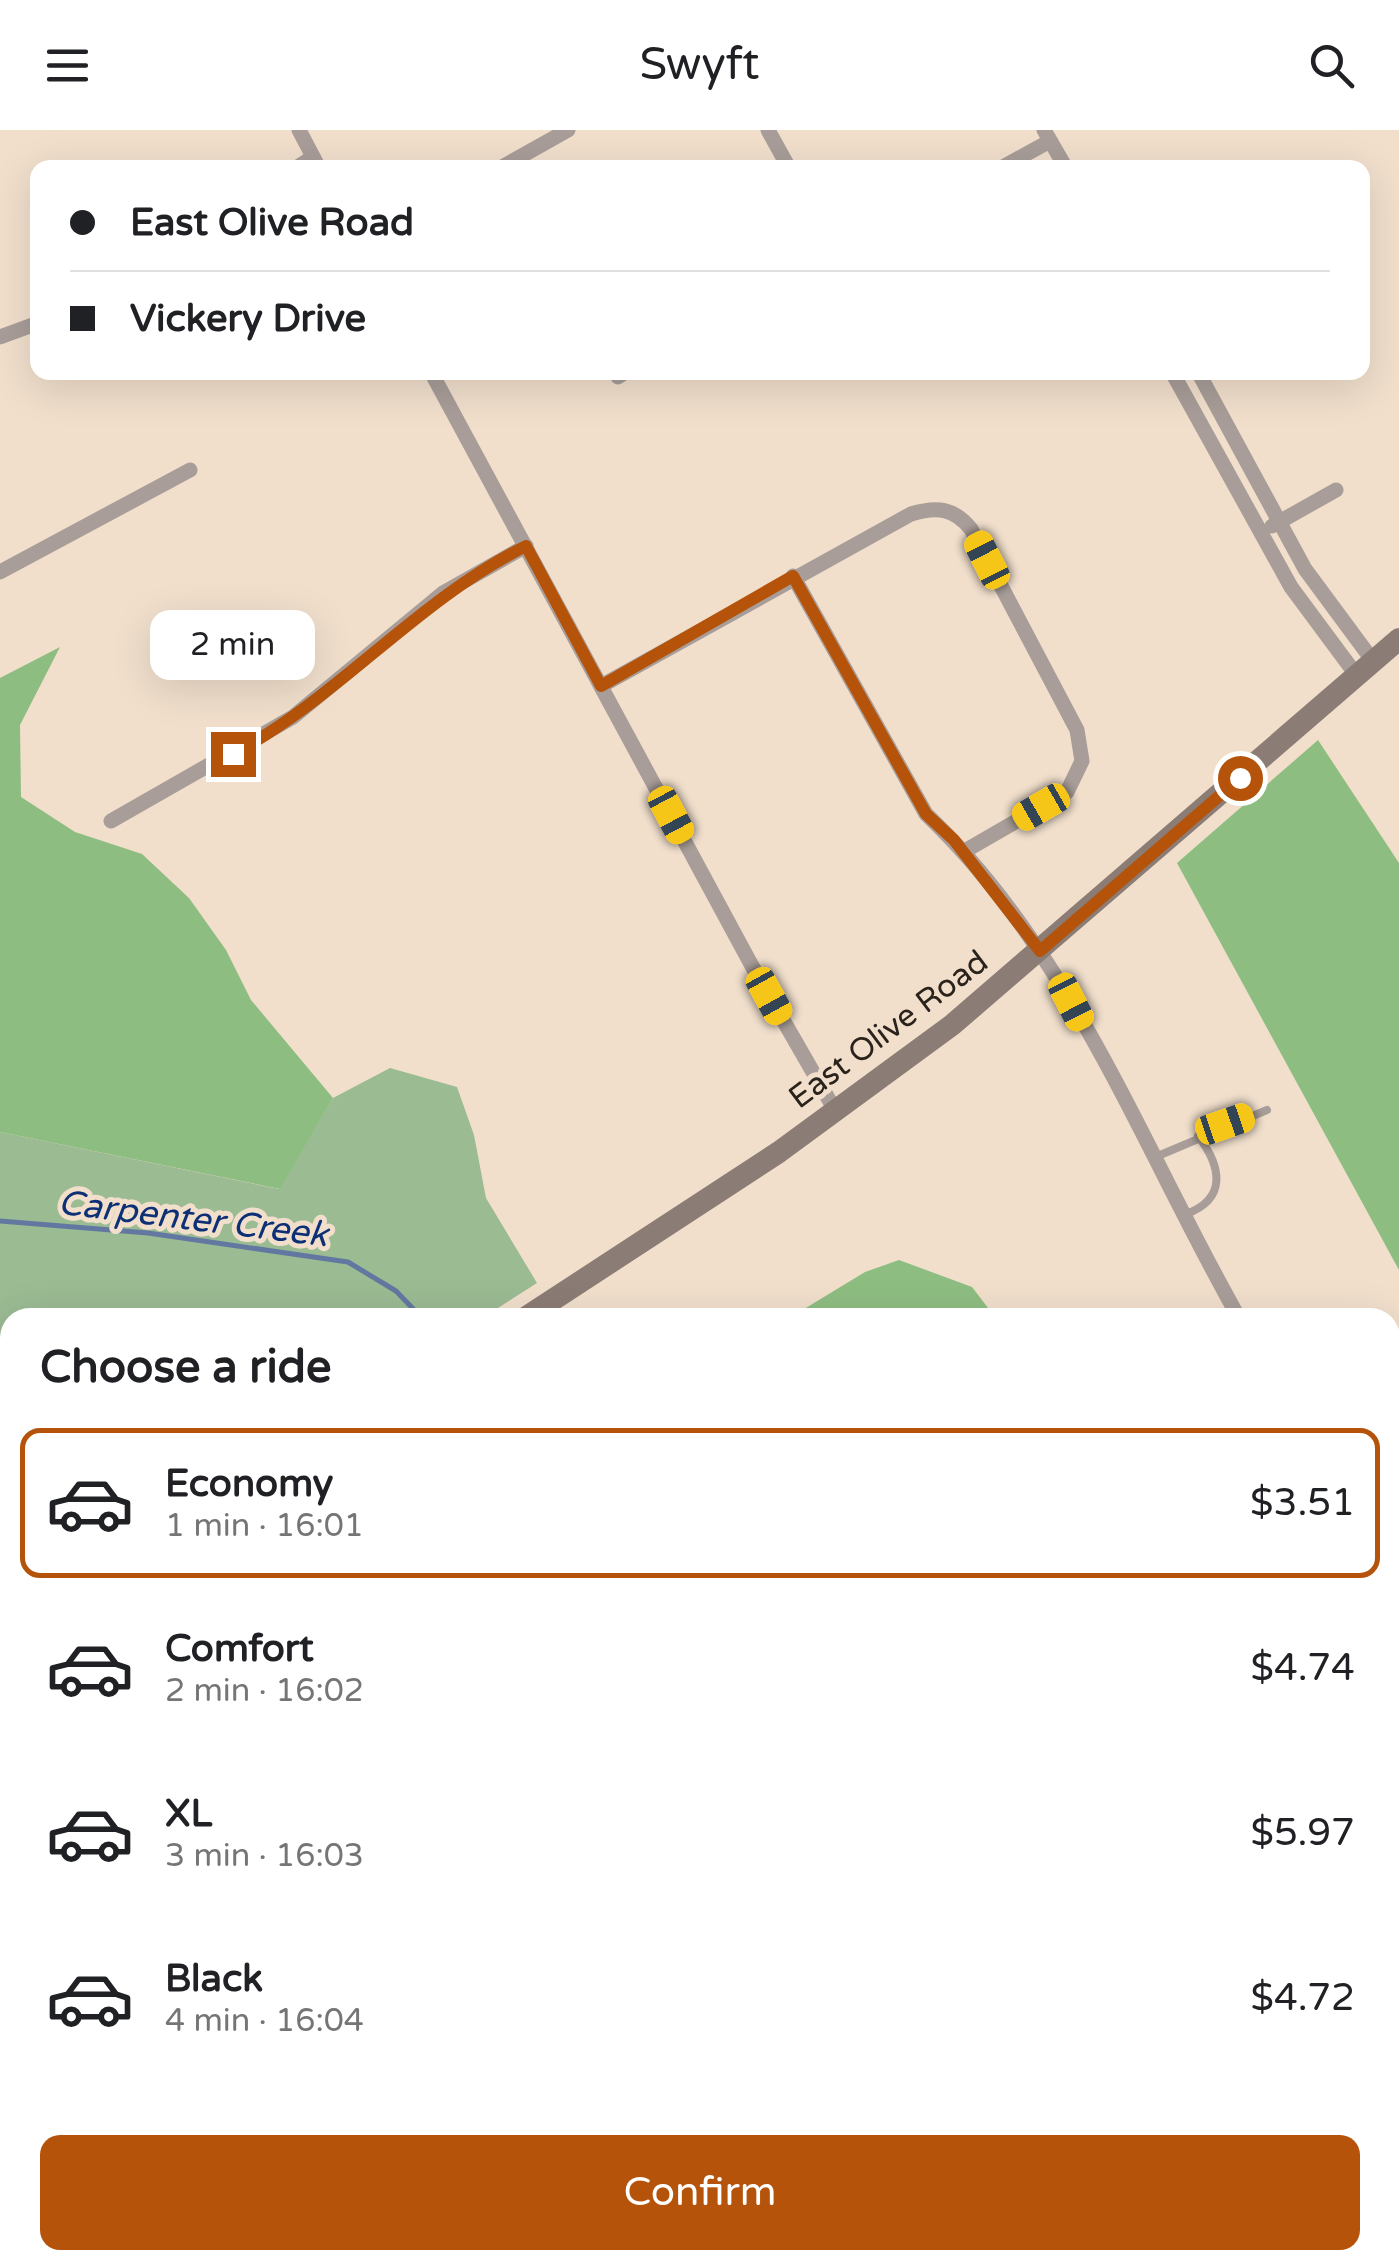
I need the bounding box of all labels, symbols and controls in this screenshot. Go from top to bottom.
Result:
icon: menu [40,38,95,93]
text: Swyft [639,38,760,92]
icon: search [1304,38,1359,93]
text: East Olive Road [130,200,414,246]
text: Vickery Drive [130,296,366,342]
car [960,526,1014,594]
callout: 2 min [150,609,316,679]
text: 2 min [190,626,275,664]
route end [211,732,256,777]
route start [1218,756,1263,801]
car [1008,779,1074,835]
car [644,781,698,849]
street label: East Olive Road [782,943,996,1117]
car [741,962,797,1030]
car [1044,968,1098,1036]
car [1192,1100,1258,1148]
water label: Carpenter Creek [56,1182,333,1257]
text: Choose a ride [40,1341,331,1395]
icon: car [45,1458,135,1548]
text: Economy [165,1461,333,1507]
text: $3.51 [1250,1480,1355,1526]
text: 1 min · 16:01 [165,1507,364,1545]
icon: car [45,1623,135,1713]
text: Comfort [165,1626,314,1672]
text: $4.74 [1250,1645,1355,1691]
text: 2 min · 16:02 [165,1672,364,1710]
icon: car [45,1788,135,1878]
text: XL [165,1791,212,1837]
text: $5.97 [1250,1810,1355,1856]
text: 3 min · 16:03 [165,1837,364,1875]
icon: car [45,1953,135,2043]
text: Black [165,1956,263,2002]
text: $4.72 [1250,1975,1355,2021]
text: 4 min · 16:04 [165,2002,364,2040]
button: Confirm [40,2135,1360,2250]

